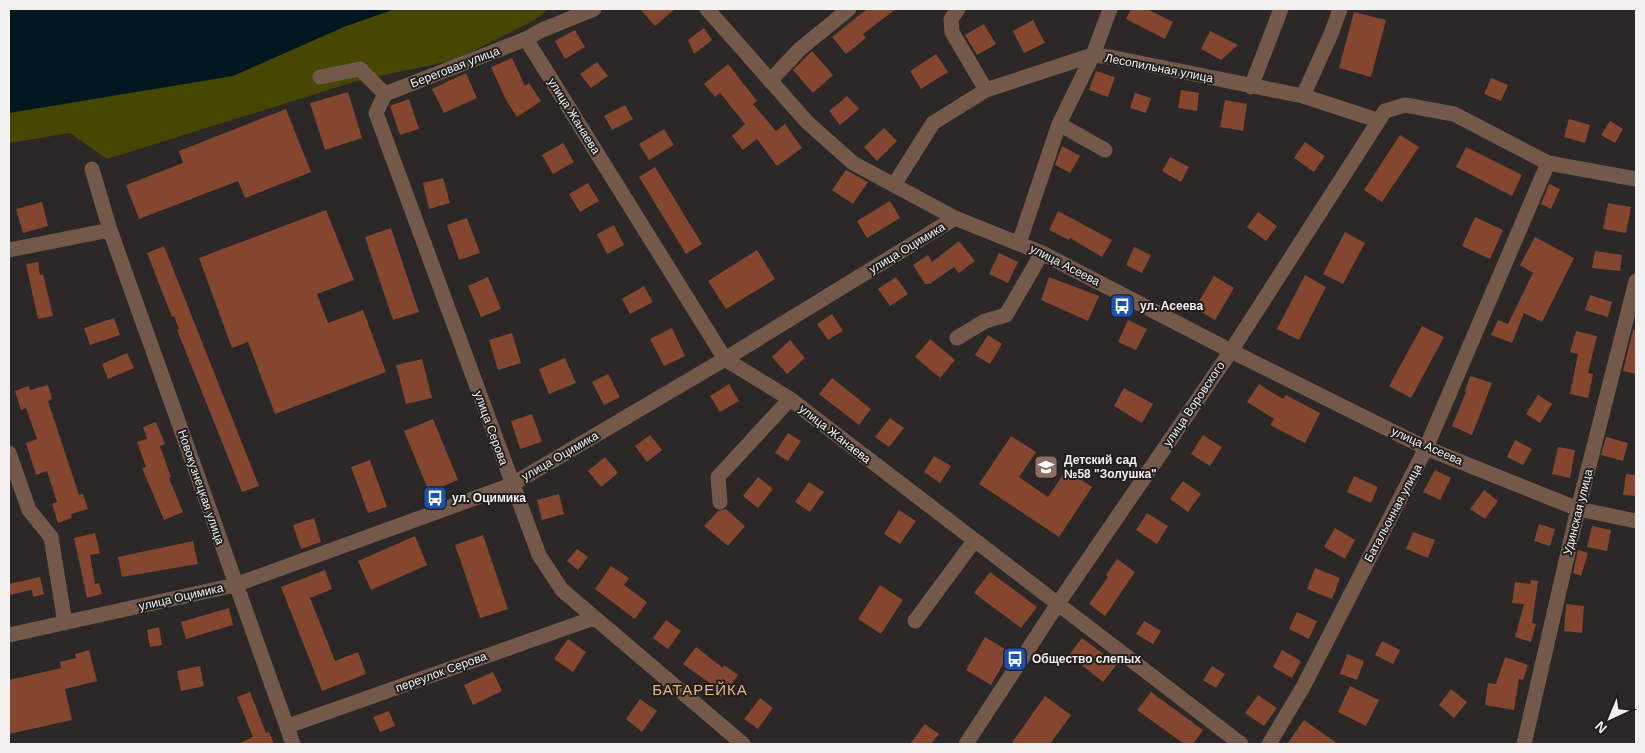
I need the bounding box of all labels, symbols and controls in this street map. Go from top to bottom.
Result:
street label: Береговая улица [408,43,502,90]
street label: Лесопильная улица [1104,51,1215,85]
street label: улица Жанаева [545,75,603,157]
street label: улица Оцимика [866,220,948,276]
street label: улица Асеева [1028,241,1103,289]
bus stop icon: ул. Асеева [1109,293,1135,319]
place label: ул. Асеева [1140,299,1204,313]
street label: улица Воровского [1160,359,1228,449]
street label: улица Серова [471,389,511,467]
street label: улица Жанаева [796,402,874,467]
street label: улица Асеева [1389,424,1465,468]
street label: Новокузнецкая улица [175,428,227,546]
street label: улица Оцимика [519,428,601,484]
place label: Детский сад №58 "Золушка" [1064,453,1157,481]
school or university icon: Детский сад №58 "Золушка" [1033,454,1059,480]
street label: Батальонная улица [1361,461,1425,564]
street label: Удинская улица [1561,467,1596,556]
bus stop icon: ул. Оцимика [422,485,448,511]
place label: ул. Оцимика [452,491,526,505]
street label: улица Оцимика [137,580,225,614]
bus stop icon: Общество слепых [1002,646,1028,672]
street label: переулок Серова [393,649,489,695]
place label: Общество слепых [1032,652,1141,666]
district label: БАТАРЕЙКА [652,681,748,698]
north arrow [1585,693,1635,743]
text: N [1592,718,1610,737]

